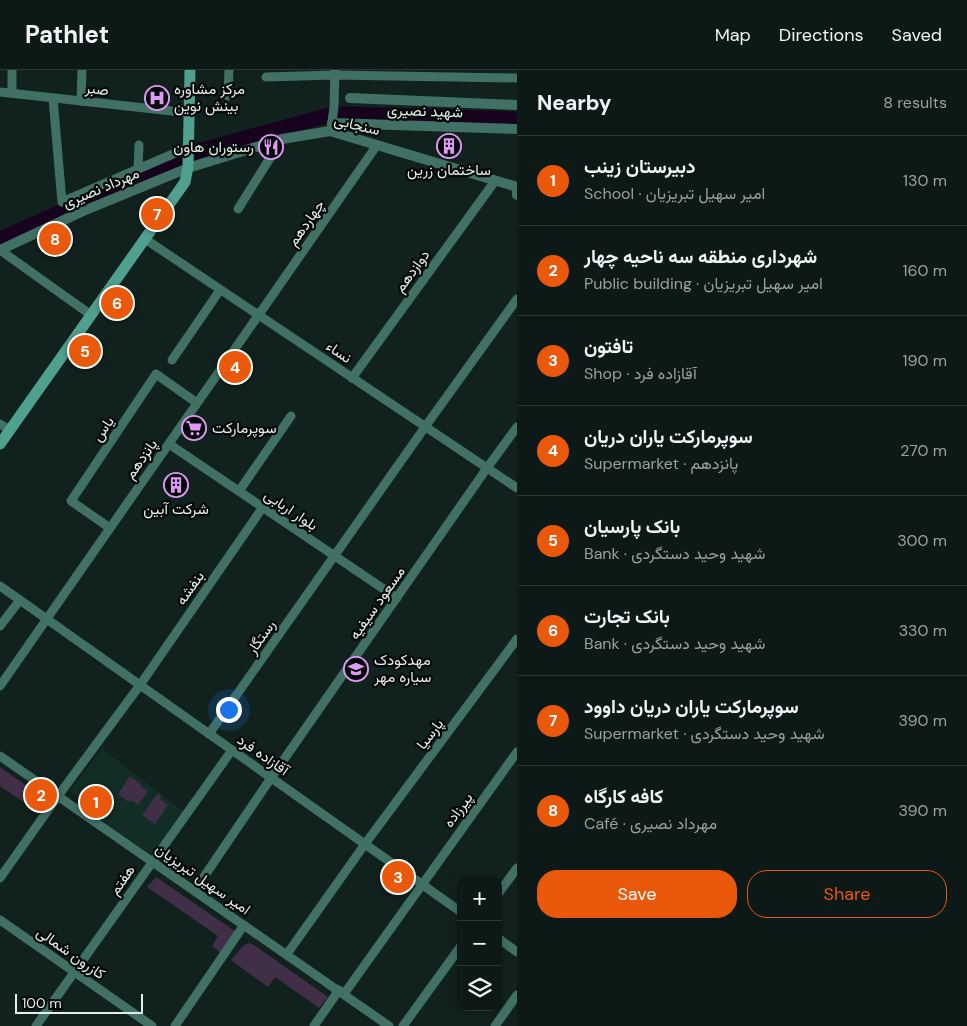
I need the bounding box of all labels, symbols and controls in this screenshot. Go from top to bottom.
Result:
text: Pathlet [25,19,109,50]
text: Map [715,23,751,47]
text: Directions [779,23,864,47]
text: Saved [892,23,942,47]
street label: صبر [83,78,110,100]
place label: مرکز مشاوره بینش نوین [174,79,245,116]
hospital icon: مرکز مشاوره بینش نوین [144,85,170,111]
text: Nearby [537,89,611,117]
text: 8 results [883,92,947,113]
street label: شهید نصیری [387,100,464,122]
street label: سنجابی [332,110,382,140]
building icon: ساختمان زرین [436,133,462,159]
restaurant icon: رستوران هاون [258,134,284,160]
place label: رستوران هاون [173,137,254,157]
text: دبیرستان زینب [584,154,695,179]
place label: ساختمان زرین [407,160,491,180]
street label: مهرداد نصیری [60,163,142,213]
text: 1 [550,170,556,191]
text: 130 m [903,170,947,191]
text: School · امیر سهیل تبریزیان [584,183,765,204]
pin: 7 [141,195,173,233]
street label: چهاردهم [283,196,329,250]
pin: 8 [39,220,71,258]
text: شهرداری منطقه سه ناحیه چهار [584,244,817,269]
street label: دوازدهم [390,246,434,296]
text: 2 [548,260,558,281]
text: 160 m [903,260,947,281]
text: Public building · امیر سهیل تبریزیان [584,273,823,294]
pin: 6 [101,284,133,322]
pin: 5 [69,332,101,370]
text: تافتون [584,334,633,359]
street label: نساء [322,336,356,368]
pin: 4 [219,348,251,386]
text: 3 [548,350,558,371]
text: 190 m [903,350,947,371]
text: Shop · آقازاده فرد [584,363,697,384]
street label: یاس [87,412,119,446]
supermarket icon: سوپرمارکت [181,415,207,441]
place label: سوپرمارکت [212,418,277,438]
text: سوپرمارکت یاران دریان [584,424,753,449]
street label: پانزدهم [120,435,162,483]
text: 4 [548,440,558,461]
text: 270 m [900,440,947,461]
text: Supermarket · پانزدهم [584,453,738,474]
building icon: شرکت آبین [163,472,189,498]
street label: بلوار اربابی [260,485,322,535]
place label: شرکت آبین [143,499,209,519]
text: بانک پارسیان [584,514,680,539]
text: 5 [548,530,558,551]
text: 300 m [897,530,947,551]
text: Bank · شهید وحید دستگردی [584,543,765,564]
street label: مسعود سیفیه [344,562,410,644]
street label: بنفشه [171,567,209,609]
text: بانک تجارت [584,604,670,629]
street label: رستگار [241,616,280,659]
text: 6 [548,620,558,641]
text: 330 m [899,620,947,641]
text: Bank · شهید وحید دستگردی [584,633,765,654]
place label: مهدکودک سیاره مهر [373,650,432,687]
school or university icon: مهدکودک سیاره مهر [343,656,369,682]
text: سوپرمارکت یاران دریان داوود [584,694,799,719]
your location [216,697,242,723]
text: 7 [549,710,557,731]
text: 390 m [899,710,947,731]
street label: پارسیا [412,714,448,754]
text: Supermarket · شهید وحید دستگردی [584,723,825,744]
street label: آقازاده فرد [233,730,294,781]
pin: 2 [25,776,57,814]
pin: 1 [80,783,112,821]
text: کافه کارگاه [584,784,663,809]
street label: پیرزاده [439,789,477,831]
text: 8 [548,800,558,821]
text: 390 m [899,800,947,821]
text: Café · مهرداد نصیری [584,813,717,834]
street label: امیر سهیل تبریزیان [151,839,255,919]
pin: 3 [382,858,414,896]
street label: هفتم [104,861,140,899]
button: Save [537,870,737,918]
button: Share [747,870,947,918]
map controls [457,876,502,1011]
button: + [457,876,502,921]
button: − [457,921,502,966]
street label: کازرون شمالی [33,922,110,984]
button: layers [457,966,502,1011]
scale bar [15,991,142,1014]
text: 100 m [22,994,62,1012]

